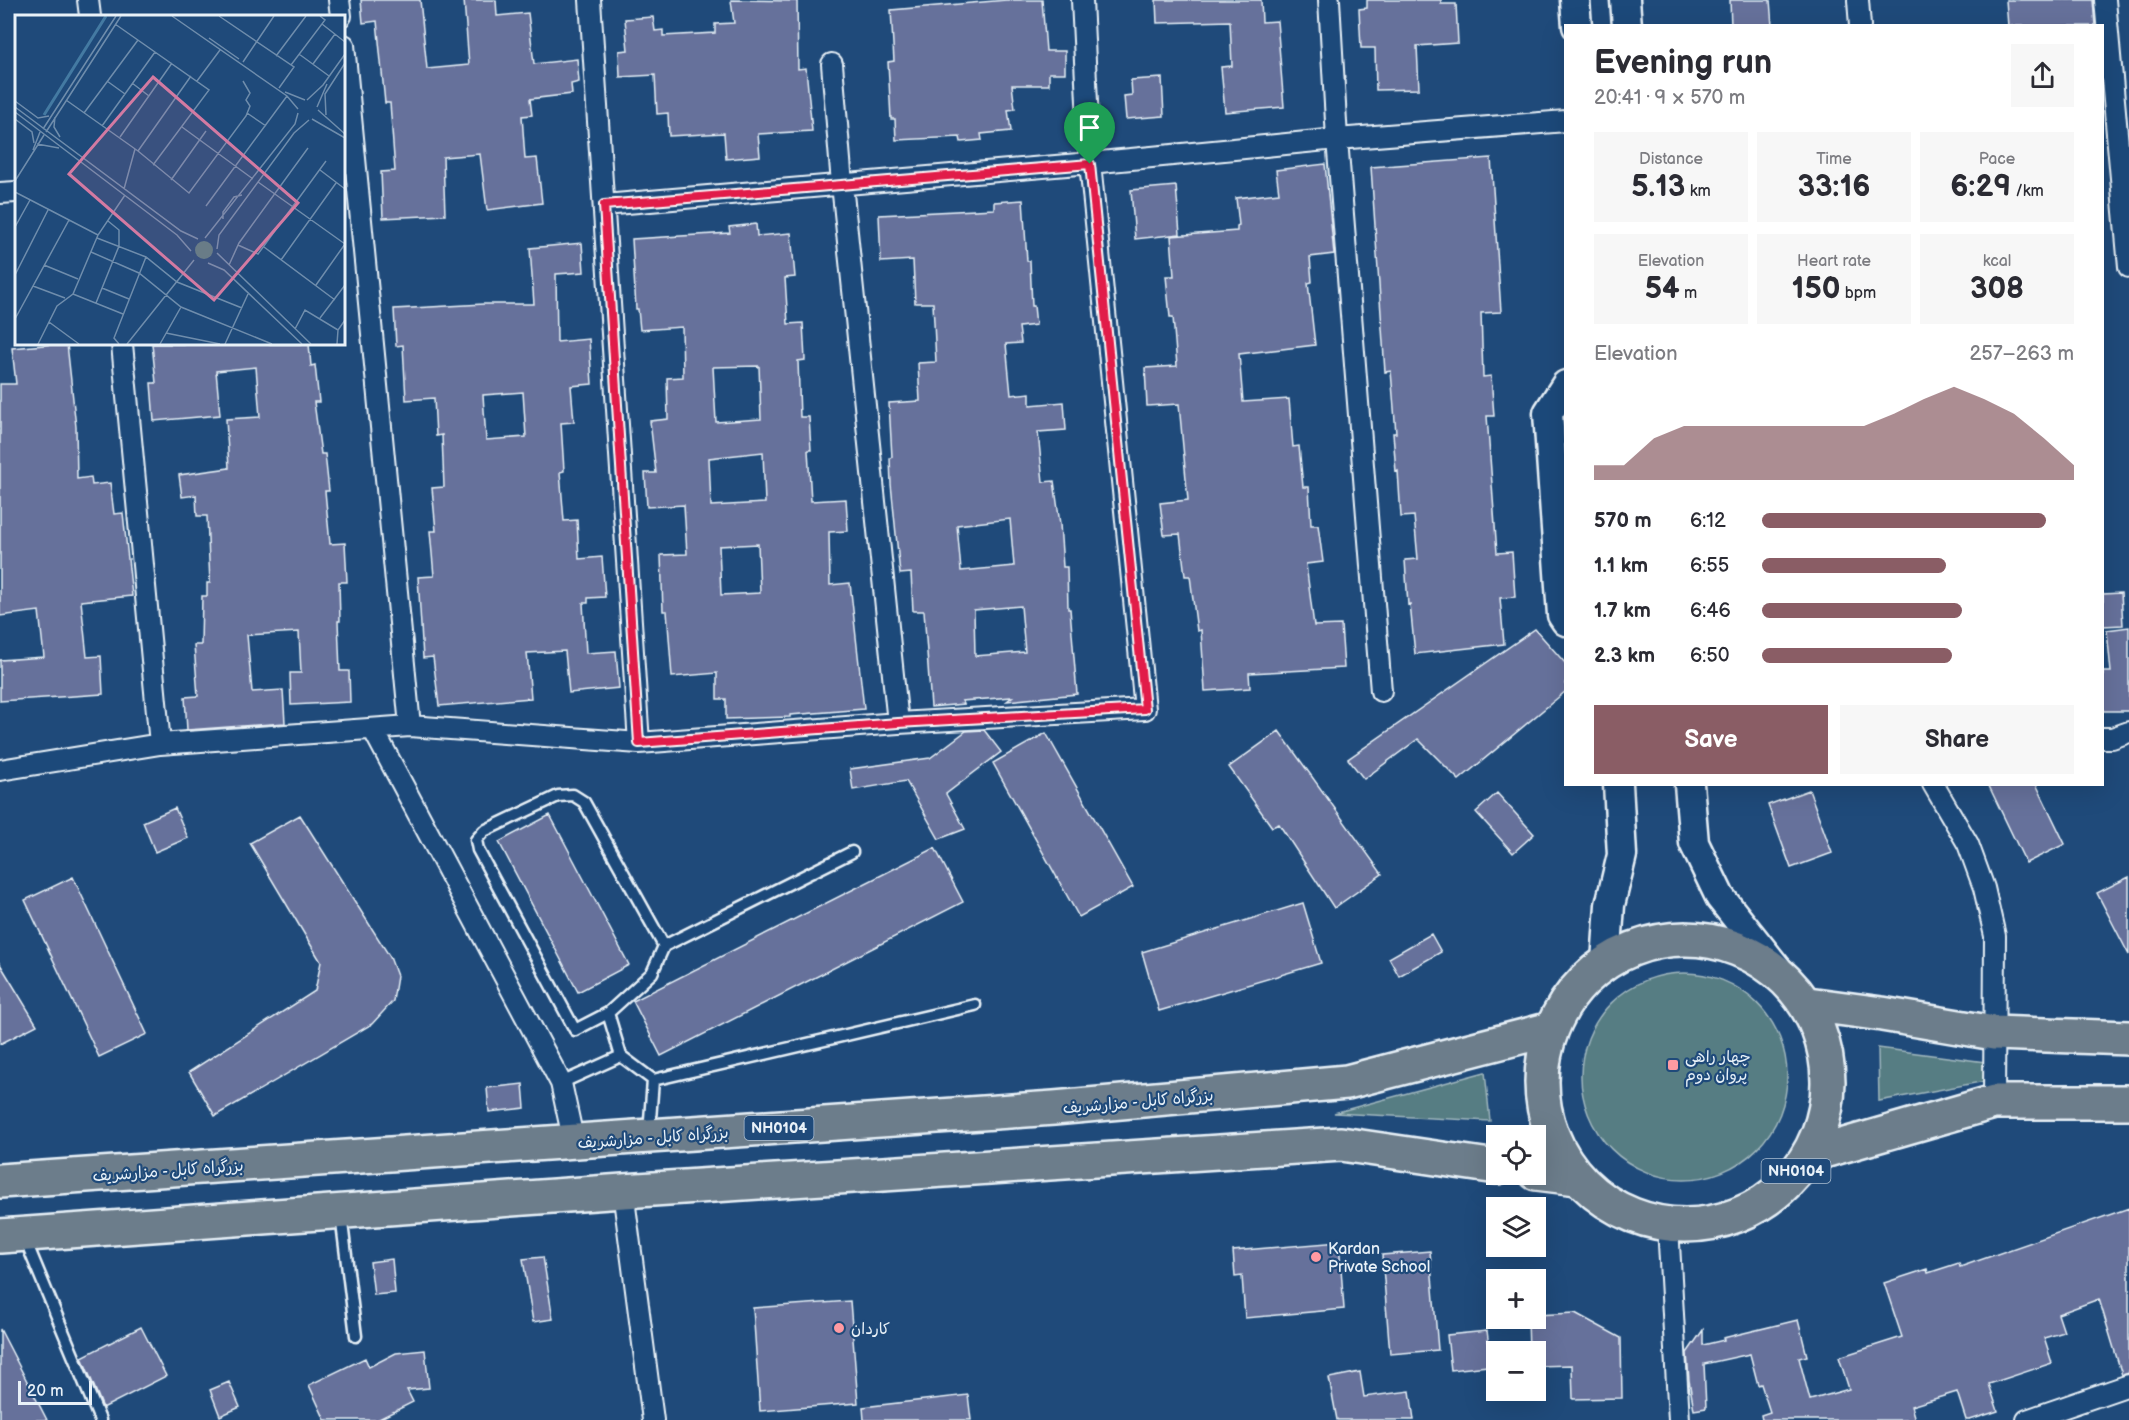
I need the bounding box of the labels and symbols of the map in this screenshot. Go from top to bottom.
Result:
inset map [15,15,345,345]
pin [1064,102,1115,164]
place label: چهار راهی پروان دوم [1685,1048,1751,1087]
marker: چهار راهی پروان دوم [1666,1058,1680,1072]
street label: بزرگراه کابل - مزارشریف [1062,1085,1214,1119]
road number: NH0104 [744,1116,814,1140]
street label: بزرگراه کابل - مزارشریف [577,1123,729,1153]
street label: بزرگراه کابل - مزارشریف [92,1156,244,1186]
road number: NH0104 [1762,1159,1830,1183]
place label: Kardan Private School [1328,1240,1430,1277]
marker: Kardan Private School [1309,1250,1323,1264]
place label: کاردان [851,1320,890,1339]
marker: کاردان [832,1321,846,1335]
scale bar [18,1378,92,1406]

